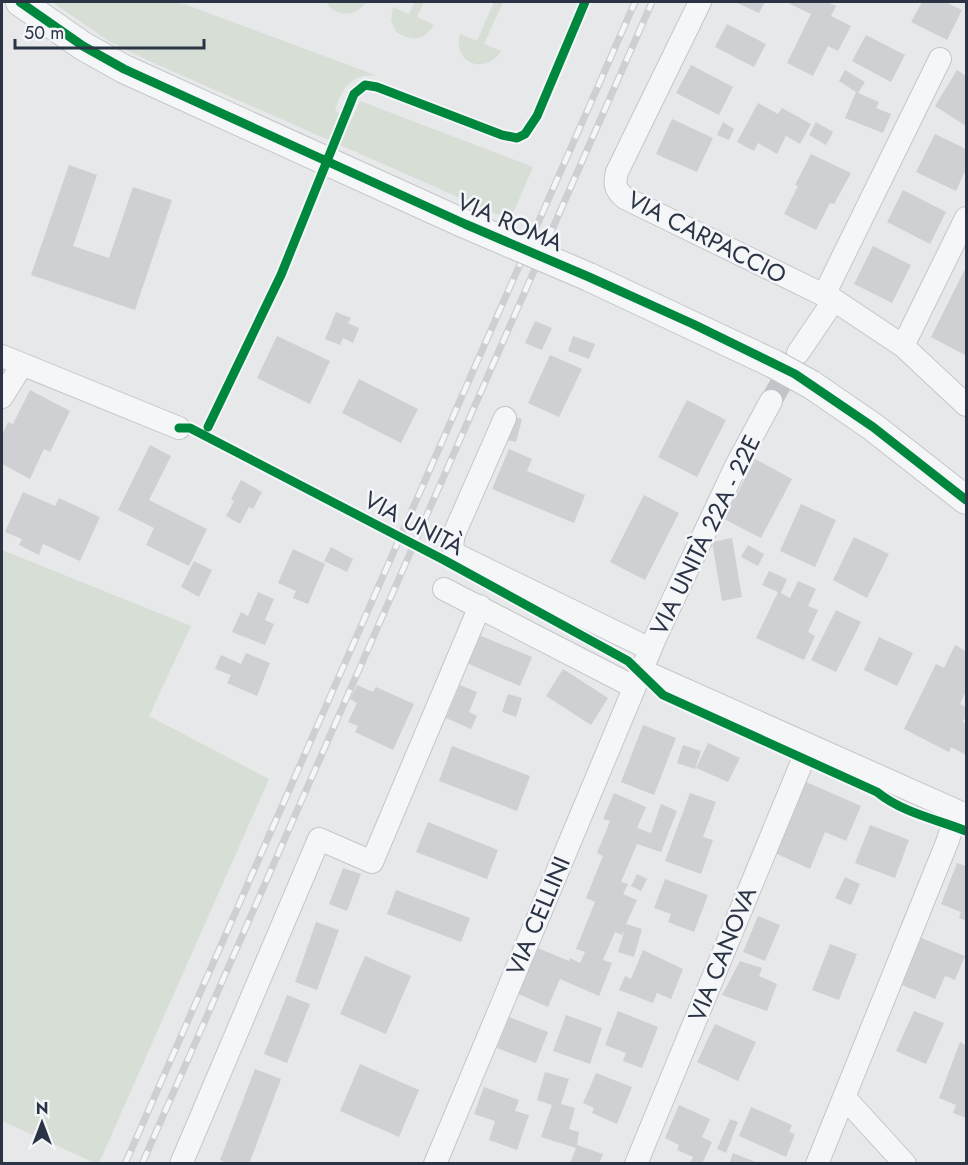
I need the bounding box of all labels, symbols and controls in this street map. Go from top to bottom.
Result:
scale bar [15,12,204,50]
text: 50 m [24,20,64,46]
street label: VIA CARPACCIO [621,182,793,292]
street label: VIA ROMA [451,184,569,260]
street label: VIA UNITÀ 22A - 22E [641,429,769,641]
street label: VIA UNITÀ [358,482,470,564]
street label: VIA CELLINI [497,851,579,981]
street label: VIA CANOVA [679,881,765,1027]
north arrow [12,1093,72,1153]
text: N [36,1097,48,1120]

